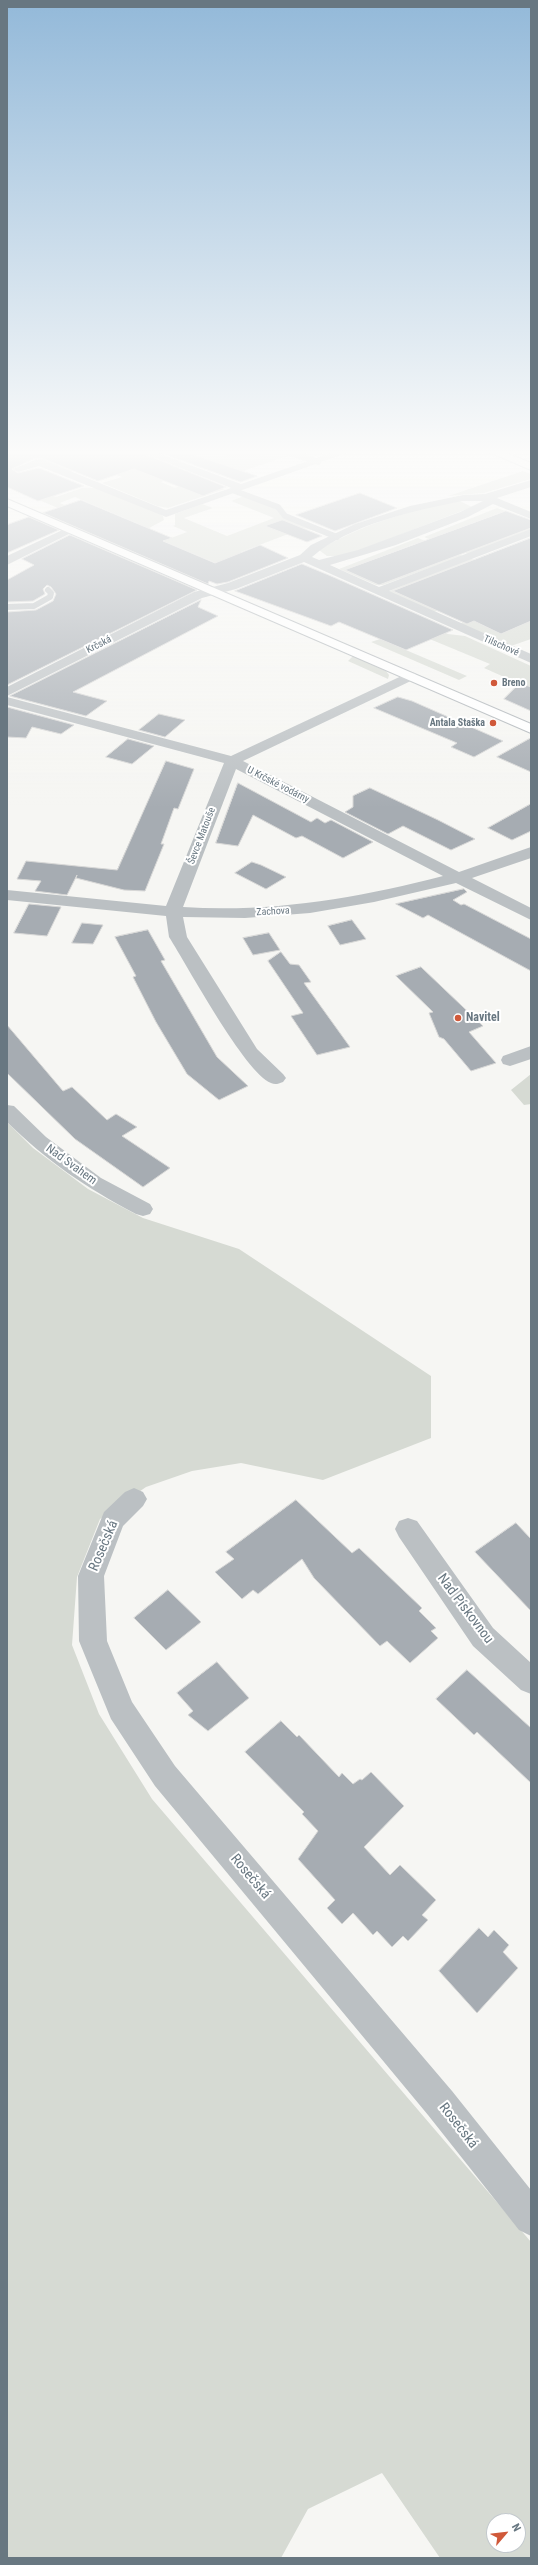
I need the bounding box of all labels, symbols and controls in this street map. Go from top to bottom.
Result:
street label: Tilschové [481,633,521,659]
street label: Krčská [84,634,114,656]
place label: Breno [502,677,526,689]
marker: Breno [489,678,499,688]
place label: Antala Staška [430,717,485,729]
marker: Antala Staška [488,718,498,728]
street label: U Krčské vodárny [245,764,311,806]
street label: Ševce Matouše [186,806,218,866]
street label: Zachova [256,905,290,919]
place label: Navitel [466,1011,500,1025]
marker: Navitel [453,1013,463,1023]
street label: Nad Svahem [43,1142,99,1188]
street label: Rosečská [86,1518,122,1574]
street label: Nad Pískovnou [433,1571,497,1647]
street label: Rosečská [226,1851,274,1903]
street label: Rosečská [435,2100,481,2152]
north arrow [486,2513,526,2553]
text: N [509,2522,523,2534]

